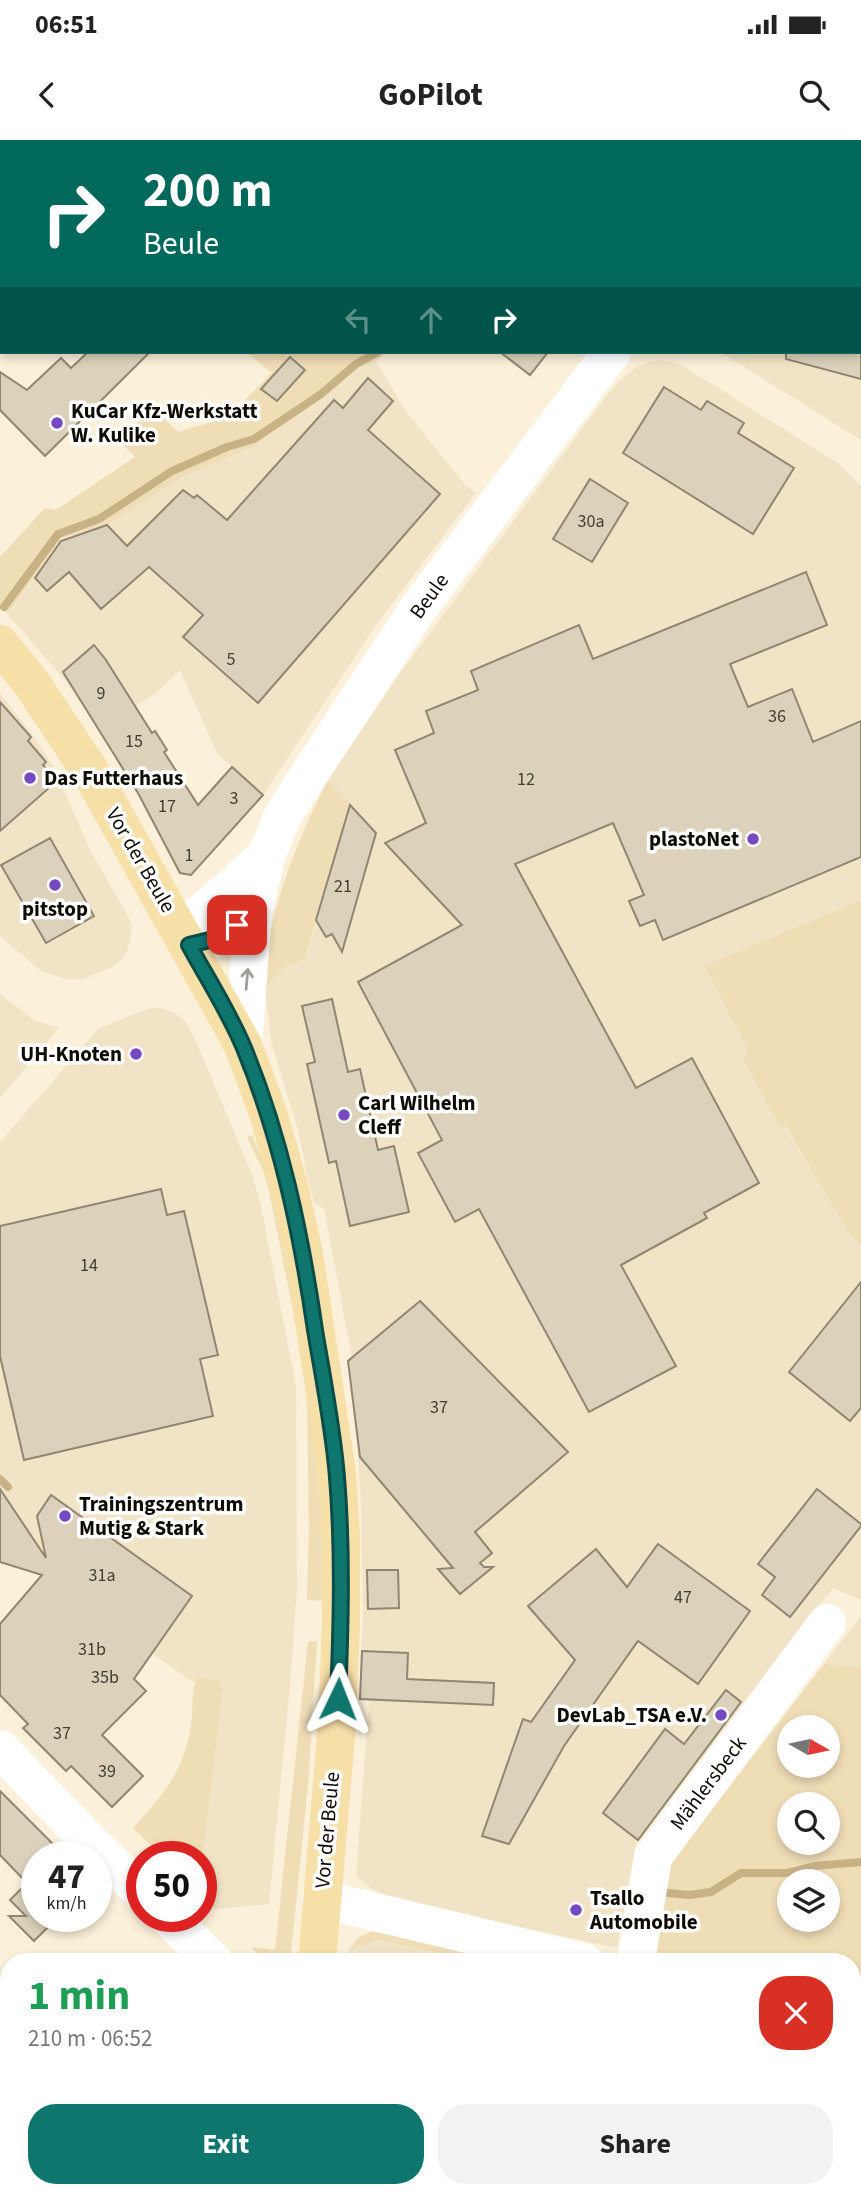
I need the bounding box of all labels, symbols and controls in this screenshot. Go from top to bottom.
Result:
text: 06:51 [35,6,98,43]
text: GoPilot [378,72,483,118]
icon: back [28,76,66,114]
icon: search [795,76,833,114]
text: 200 m [143,156,272,226]
icon: right [28,168,119,259]
text: Beule [143,221,219,267]
icon: left [339,301,377,339]
icon: ahead [412,301,450,339]
icon: right [485,301,523,339]
place label: KuCar Kfz-Werkstatt W. Kulike [71,396,258,450]
marker: KuCar Kfz-Werkstatt W. Kulike [49,415,65,431]
house number: 30a [578,509,604,534]
street label: Beule [402,567,456,625]
house number: 5 [227,647,236,672]
house number: 9 [97,681,106,706]
house number: 36 [768,704,786,729]
house number: 15 [125,729,143,754]
place label: Das Futterhaus [44,763,183,793]
house number: 12 [517,767,535,792]
marker: Das Futterhaus [22,770,38,786]
house number: 3 [230,786,239,811]
house number: 17 [158,794,176,819]
street label: Vor der Beule [99,802,183,918]
place label: plastoNet [649,824,739,854]
marker: plastoNet [745,831,761,847]
house number: 1 [185,843,193,868]
house number: 21 [334,874,352,899]
marker: pitstop [47,877,63,893]
place label: pitstop [22,894,88,924]
pin [207,895,267,955]
icon: arrive [218,906,256,944]
one-way arrow [241,968,254,990]
place label: UH-Knoten [20,1039,122,1069]
marker: UH-Knoten [128,1046,144,1062]
place label: Carl Wilhelm Cleff [358,1088,476,1142]
marker: Carl Wilhelm Cleff [336,1107,352,1123]
house number: 14 [80,1253,98,1278]
house number: 37 [430,1395,448,1420]
place label: Trainingszentrum Mutig & Stark [79,1489,243,1543]
marker: Trainingszentrum Mutig & Stark [57,1508,73,1524]
house number: 31a [89,1563,115,1588]
house number: 47 [674,1585,692,1610]
house number: 31b [78,1637,106,1662]
position arrow [301,1662,375,1736]
house number: 35b [91,1665,119,1690]
place label: DevLab_TSA e.V. [556,1700,707,1730]
marker: DevLab_TSA e.V. [713,1707,729,1723]
north arrow [777,1715,840,1778]
map controls [777,1715,840,1932]
house number: 37 [53,1721,71,1746]
street label: Mählersbeck [663,1729,754,1836]
house number: 39 [98,1759,116,1784]
street label: Vor der Beule [307,1770,347,1890]
button: search [777,1792,840,1855]
speed limit sign: 50 [126,1841,217,1932]
text: 47 [48,1852,85,1902]
button: layers [777,1869,840,1932]
place label: Tsallo Automobile [589,1883,698,1937]
text: km/h [47,1891,86,1916]
marker: Tsallo Automobile [568,1902,584,1918]
text: 1 min [28,1966,130,2026]
button: close [759,1976,833,2050]
text: 210 m · 06:52 [28,2022,152,2055]
button: Exit [28,2104,424,2184]
button: Share [438,2104,833,2184]

